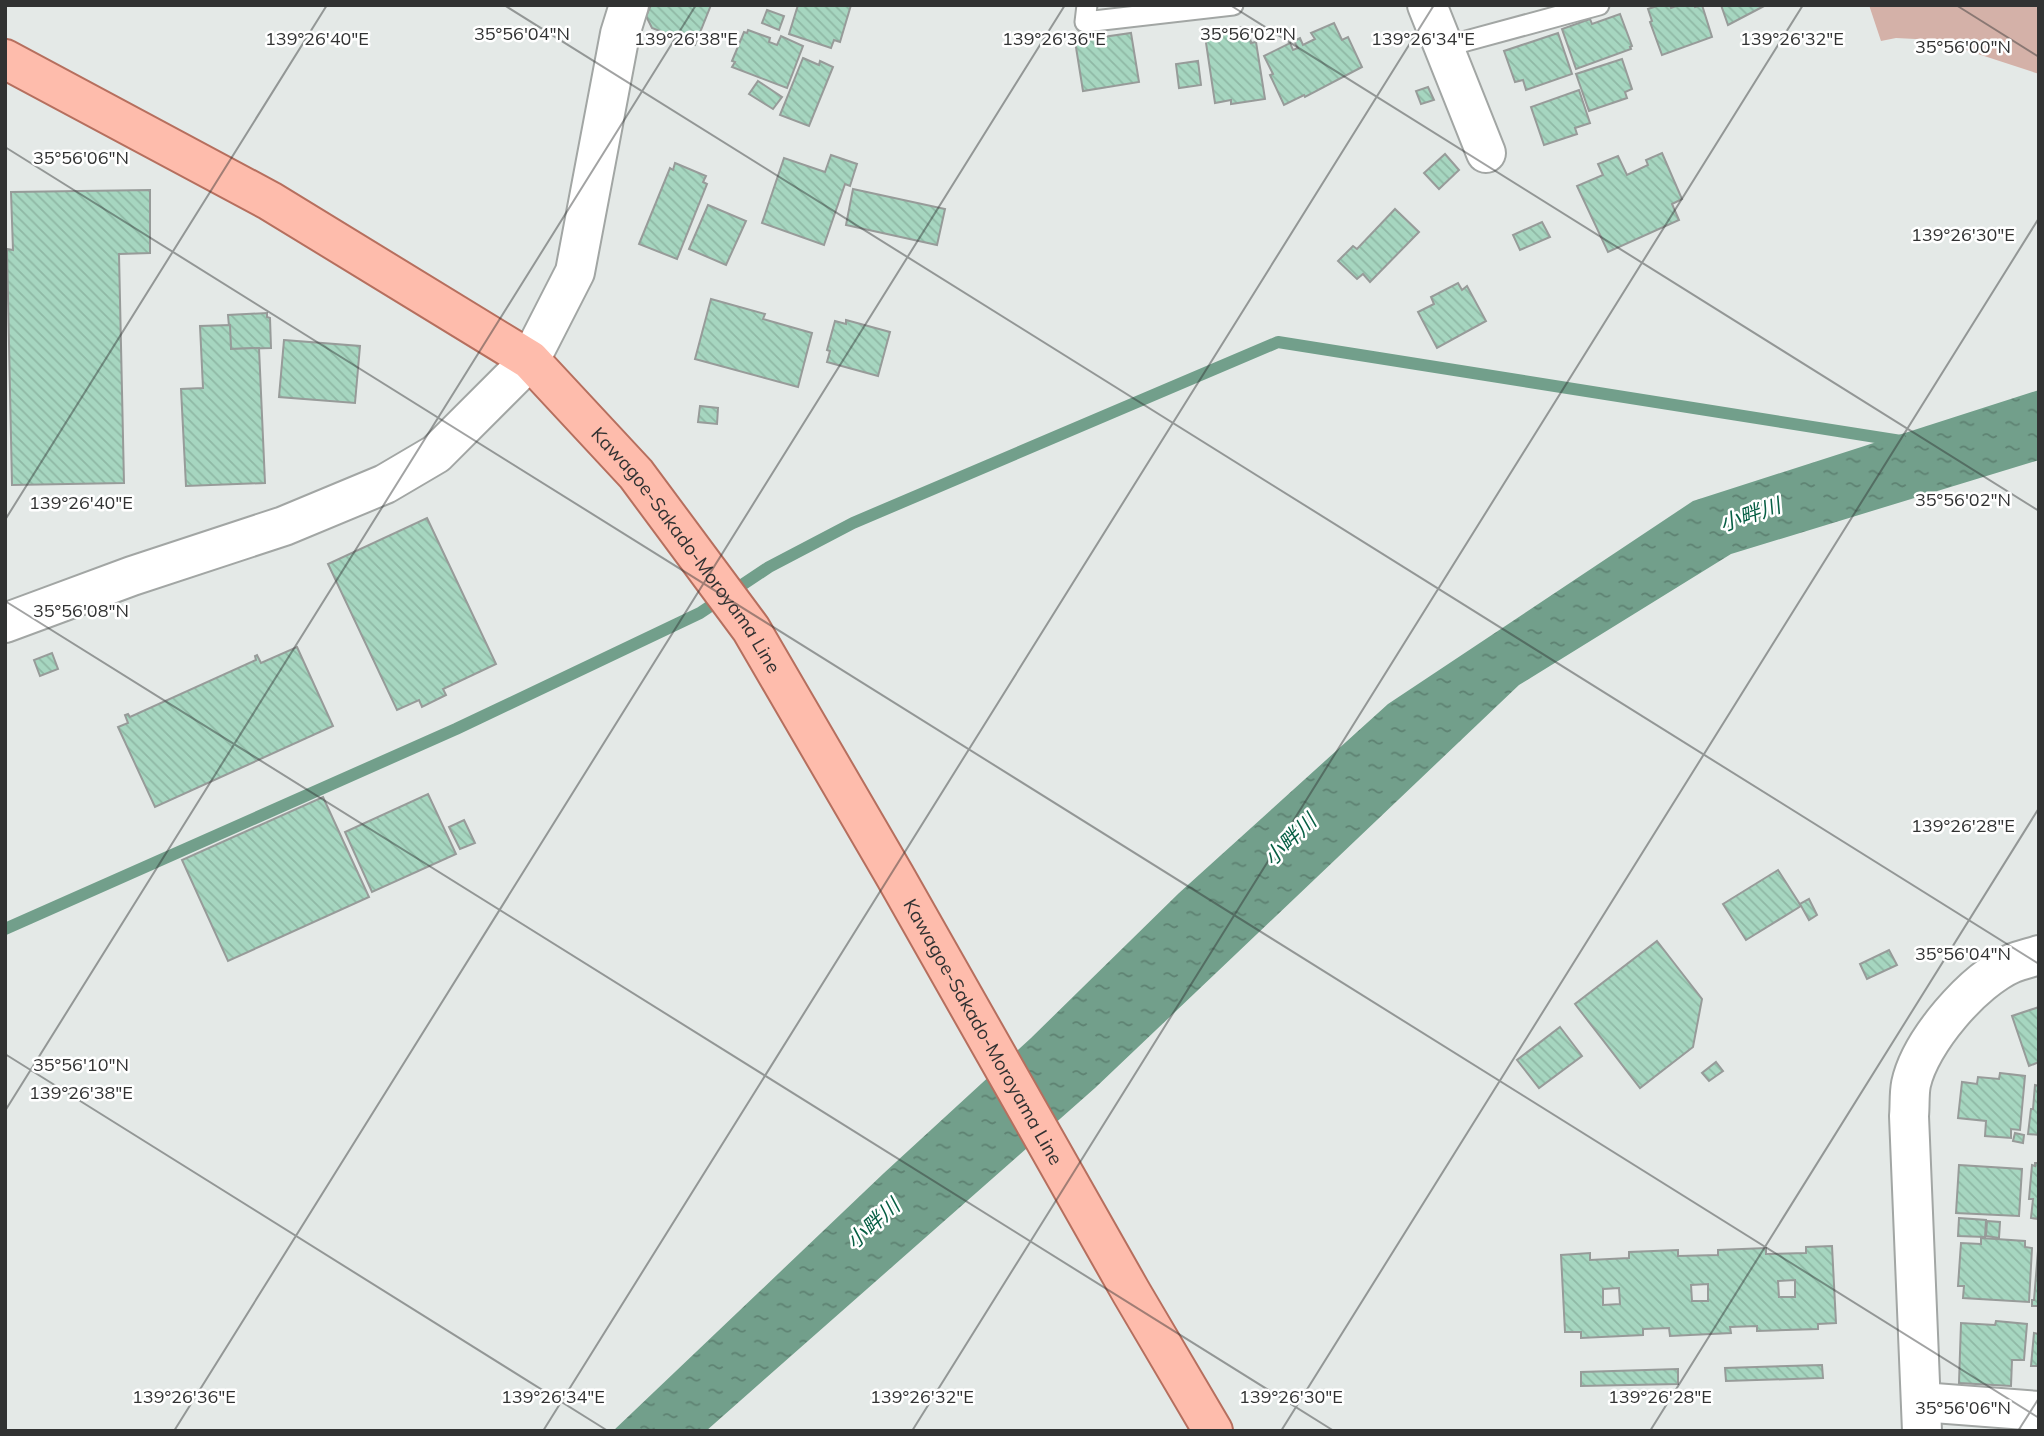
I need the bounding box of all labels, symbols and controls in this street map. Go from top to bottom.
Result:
text: 35°56'04"N [474,22,570,45]
text: 35°56'02"N [1200,22,1296,45]
text: 139°26'40"E [265,27,369,50]
text: 139°26'38"E [634,27,738,50]
text: 139°26'36"E [1002,27,1106,50]
text: 139°26'34"E [1371,27,1475,50]
text: 139°26'32"E [1740,27,1844,50]
text: 35°56'00"N [1915,35,2011,58]
text: 35°56'06"N [33,146,129,169]
text: 139°26'30"E [1911,223,2015,246]
street label: Kawagoe-Sakado-Moroyama Line [586,422,786,677]
text: 35°56'02"N [1915,488,2011,511]
text: 139°26'40"E [29,491,133,514]
water label: 小畔川 [1716,491,1786,537]
text: 35°56'08"N [33,599,129,622]
water label: 小畔川 [1258,807,1322,871]
text: 139°26'28"E [1911,814,2015,837]
street label: Kawagoe-Sakado-Moroyama Line [898,894,1068,1169]
text: 35°56'04"N [1915,942,2011,965]
text: 35°56'10"N [33,1053,129,1076]
text: 139°26'38"E [29,1081,133,1104]
water label: 小畔川 [840,1191,906,1254]
text: 139°26'36"E [132,1385,236,1408]
text: 139°26'34"E [501,1385,605,1408]
text: 139°26'32"E [870,1385,974,1408]
text: 139°26'30"E [1239,1385,1343,1408]
text: 139°26'28"E [1608,1385,1712,1408]
text: 35°56'06"N [1915,1396,2011,1419]

